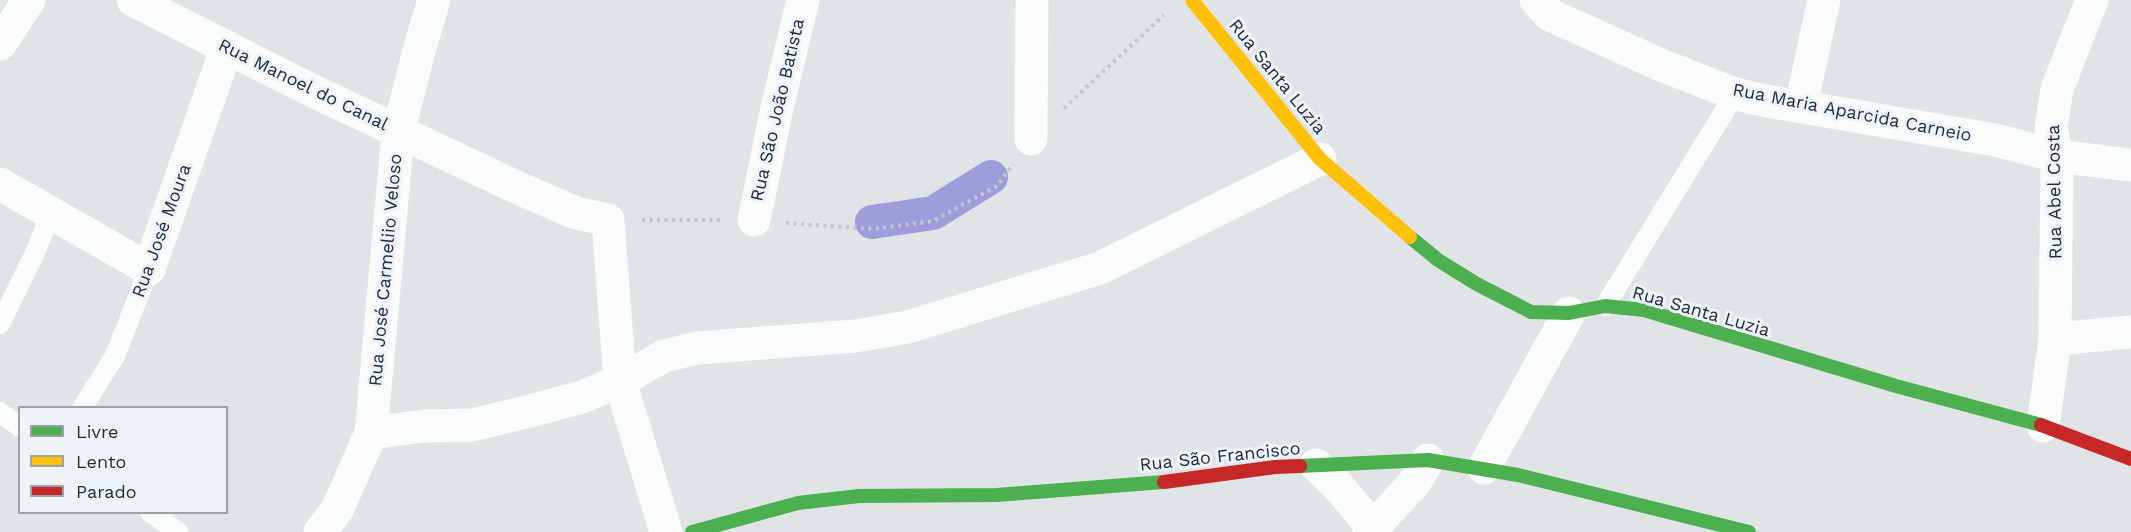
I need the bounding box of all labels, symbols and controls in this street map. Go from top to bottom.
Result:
street label: Rua Santa Luzia [1224,15,1330,139]
street label: Rua São João Batista [746,17,810,203]
street label: Rua Manoel do Canal [215,34,391,136]
street label: Rua Maria Aparcida Carneio [1731,79,1973,147]
street label: Rua Abel Costa [2043,124,2067,260]
street label: Rua José Carmeliio Veloso [365,153,407,387]
street label: Rua José Moura [128,161,196,301]
street label: Rua Santa Luzia [1630,282,1772,342]
legend [18,406,228,514]
text: Livre [76,421,118,442]
street label: Rua São Francisco [1139,438,1301,476]
text: Lento [76,451,126,472]
text: Parado [76,481,137,502]

